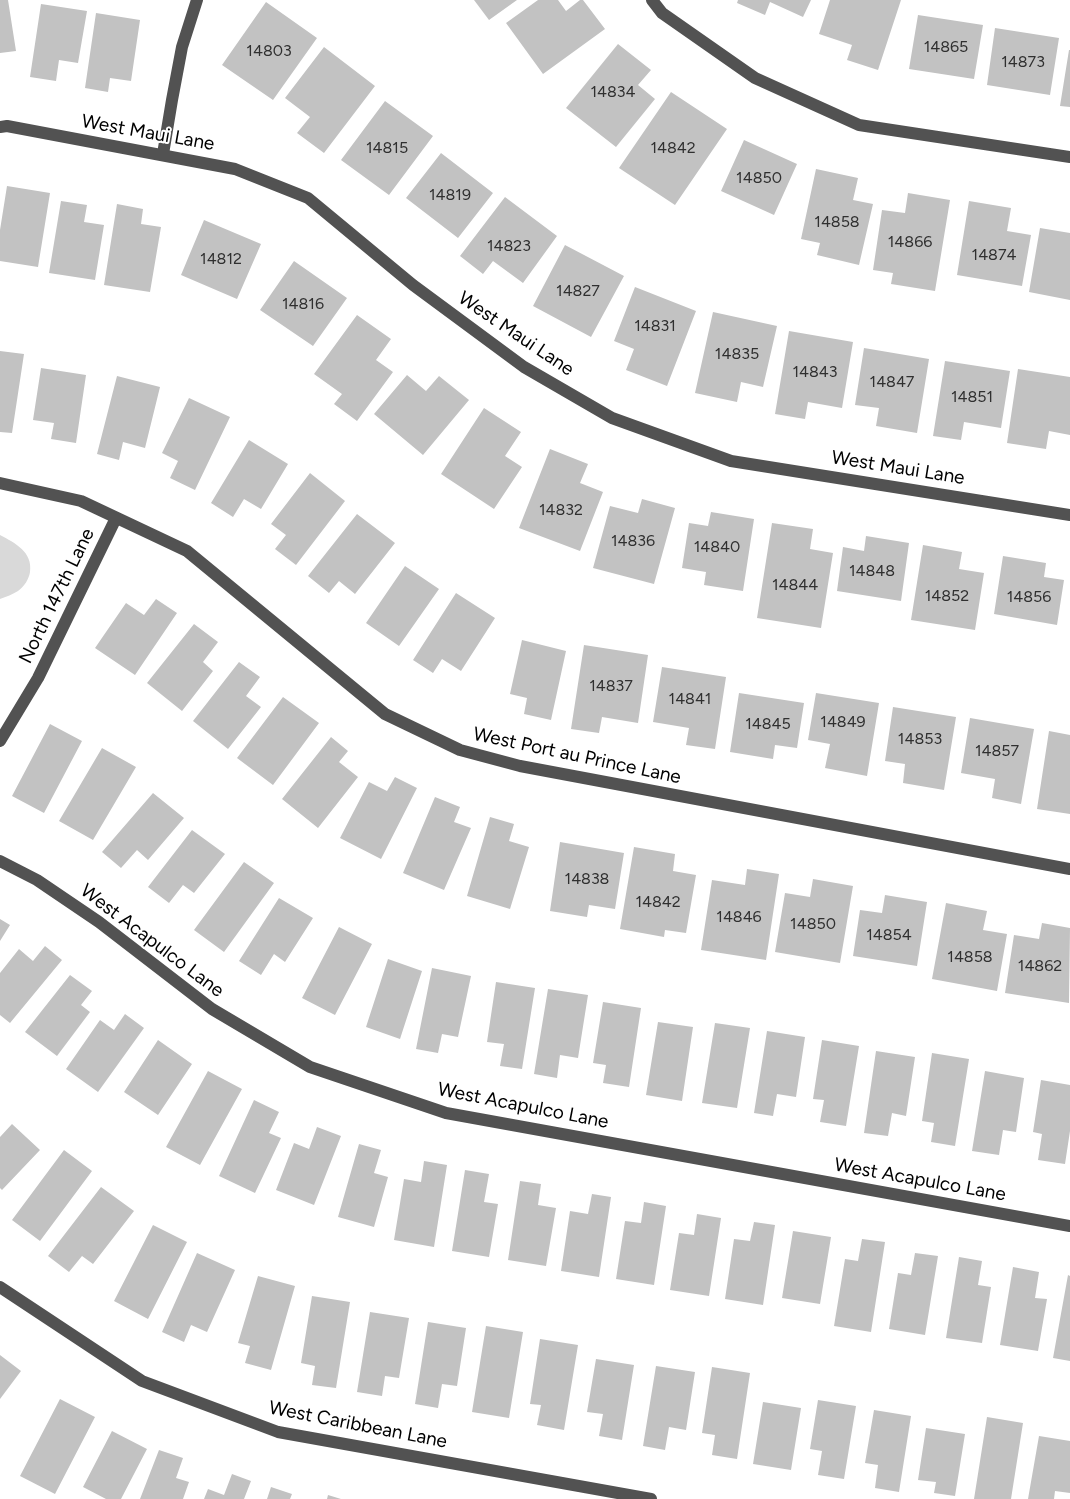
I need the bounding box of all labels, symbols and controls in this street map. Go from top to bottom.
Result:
house number: 14865 [924,37,968,57]
house number: 14803 [246,41,292,61]
house number: 14873 [1001,52,1045,72]
house number: 14834 [590,82,636,102]
street label: West Maui Lane [80,110,216,156]
house number: 14815 [366,138,408,158]
house number: 14842 [650,138,696,158]
house number: 14850 [736,168,782,188]
house number: 14819 [429,185,471,205]
house number: 14858 [814,212,860,232]
house number: 14866 [888,232,932,252]
house number: 14823 [487,236,531,256]
house number: 14874 [972,245,1016,265]
house number: 14812 [200,249,242,269]
house number: 14827 [556,281,600,301]
street label: West Maui Lane [454,287,578,381]
house number: 14816 [282,294,324,314]
house number: 14831 [634,316,676,336]
house number: 14835 [715,344,759,364]
house number: 14843 [792,362,838,382]
house number: 14847 [870,372,914,392]
house number: 14851 [951,387,993,407]
street label: West Maui Lane [830,446,966,490]
house number: 14832 [539,500,583,520]
street label: North 147th Lane [14,525,100,667]
house number: 14836 [611,531,655,551]
house number: 14840 [694,537,740,557]
house number: 14848 [849,561,895,581]
house number: 14844 [772,575,818,595]
house number: 14852 [925,586,969,606]
house number: 14856 [1007,587,1051,607]
house number: 14837 [589,676,633,696]
house number: 14841 [669,689,711,709]
house number: 14849 [820,712,866,732]
house number: 14845 [745,714,791,734]
street label: West Port au Prince Lane [471,723,683,789]
house number: 14853 [898,729,942,749]
house number: 14857 [975,741,1019,761]
house number: 14838 [565,869,609,889]
street label: West Acapulco Lane [76,880,228,1002]
house number: 14842 [635,892,681,912]
house number: 14846 [716,907,762,927]
house number: 14850 [790,914,836,934]
house number: 14854 [866,925,912,945]
house number: 14858 [947,947,993,967]
house number: 14862 [1018,956,1062,976]
street label: West Acapulco Lane [436,1078,610,1134]
street label: West Acapulco Lane [832,1154,1008,1206]
street label: West Caribbean Lane [267,1397,449,1453]

